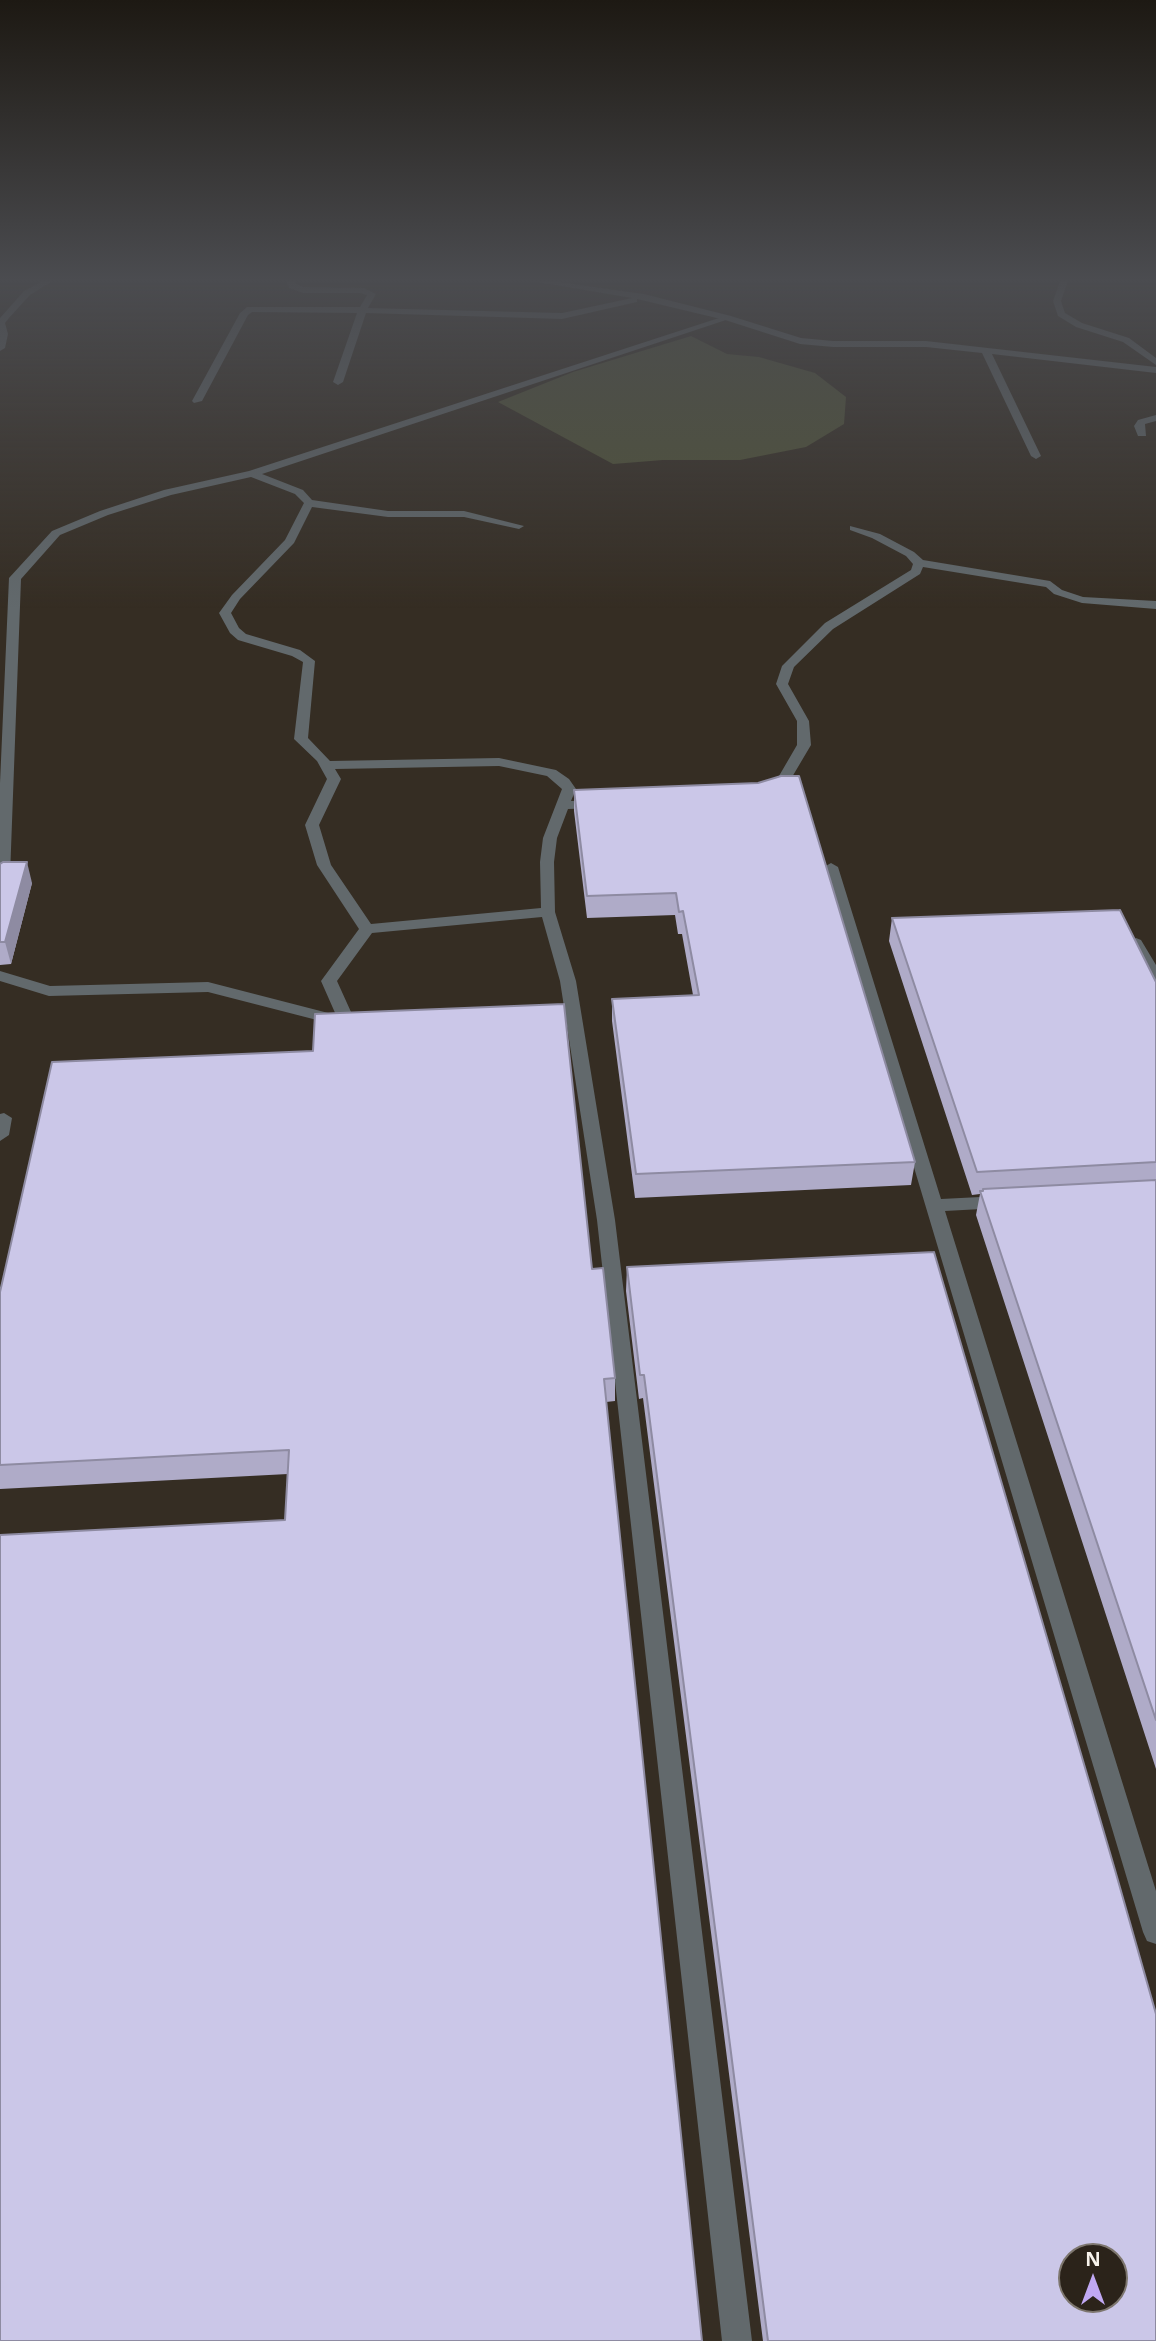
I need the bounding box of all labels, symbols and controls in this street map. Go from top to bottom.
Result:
north arrow [1058,2243,1128,2313]
text: N [1085,2246,1101,2272]

